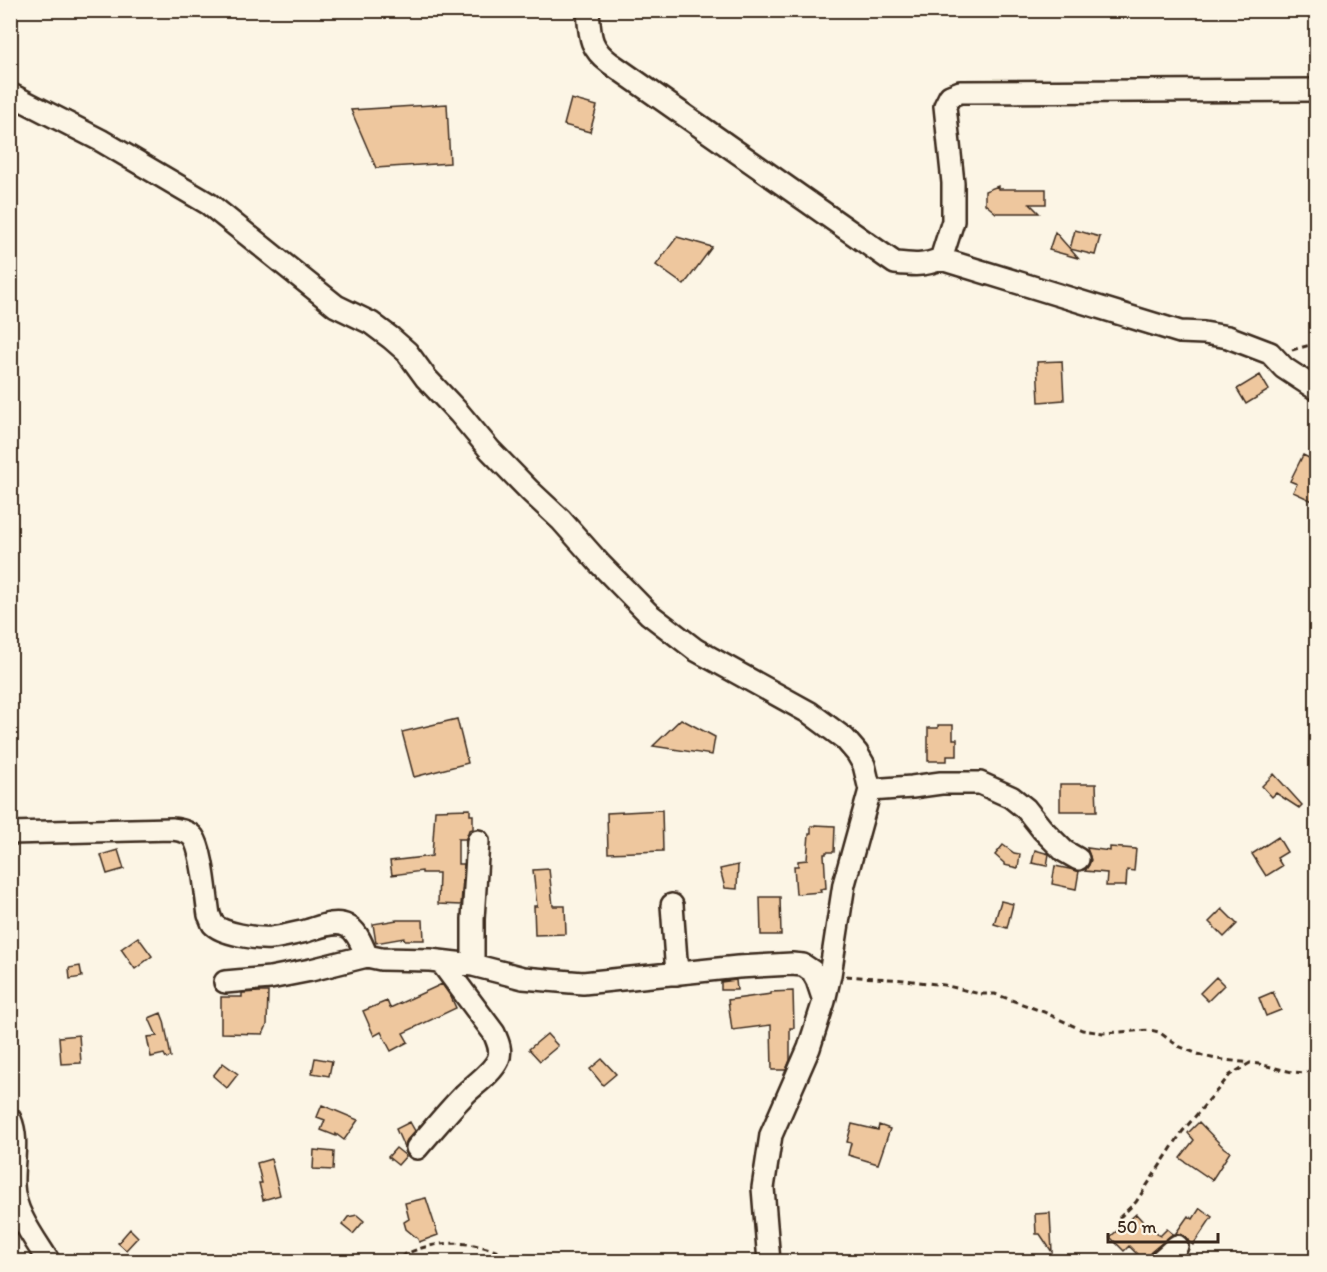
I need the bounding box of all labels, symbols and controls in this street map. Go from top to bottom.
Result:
scale bar [1108,1206,1218,1244]
text: 50 m [1117,1216,1157,1238]

